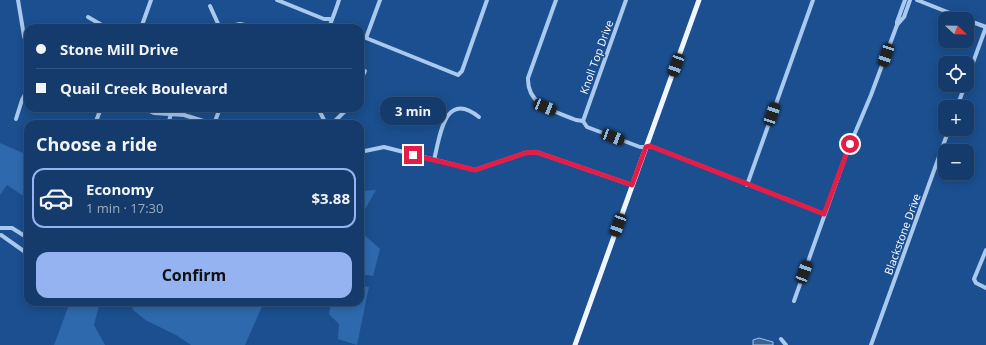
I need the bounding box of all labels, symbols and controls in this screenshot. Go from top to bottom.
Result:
north arrow [938,12,974,48]
map controls [938,12,974,180]
street label: Knoll Top Drive [576,18,616,96]
text: Stone Mill Drive [60,39,178,59]
car [876,42,896,68]
car [666,52,686,78]
button: locate [938,56,974,92]
text: Quail Creek Boulevard [60,78,228,98]
callout: 3 min [380,97,446,125]
car [532,97,558,117]
button: + [938,100,974,136]
car [762,101,782,127]
text: 3 min [395,102,431,120]
car [600,127,626,147]
text: Choose a ride [36,132,157,156]
route start [841,135,859,153]
button: − [938,144,974,180]
route end [404,146,422,164]
text: Economy [86,179,154,199]
icon: car [38,180,74,216]
text: $3.88 [311,188,350,208]
street label: Blackstone Drive [880,191,924,277]
text: 1 min · 17:30 [86,199,163,217]
car [608,212,628,238]
button: Confirm [36,252,352,298]
car [794,259,814,285]

